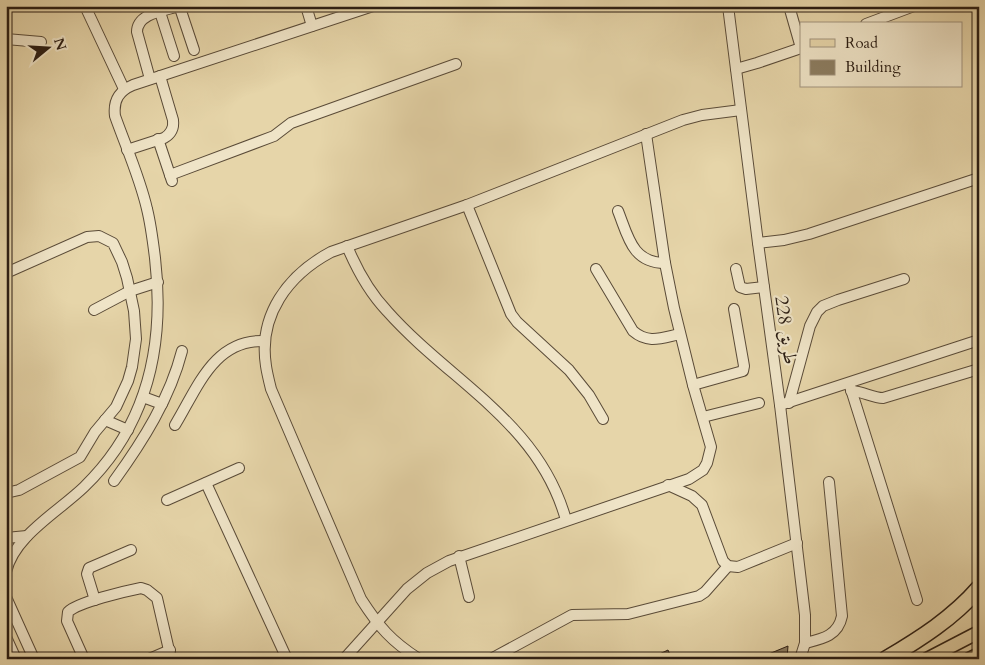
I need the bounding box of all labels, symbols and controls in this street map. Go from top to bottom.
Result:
north arrow [22,22,72,72]
legend [800,22,962,88]
text: Road [845,33,878,53]
text: N [49,35,71,53]
text: Building [845,57,901,77]
street label: طريق 228 [768,294,804,366]

